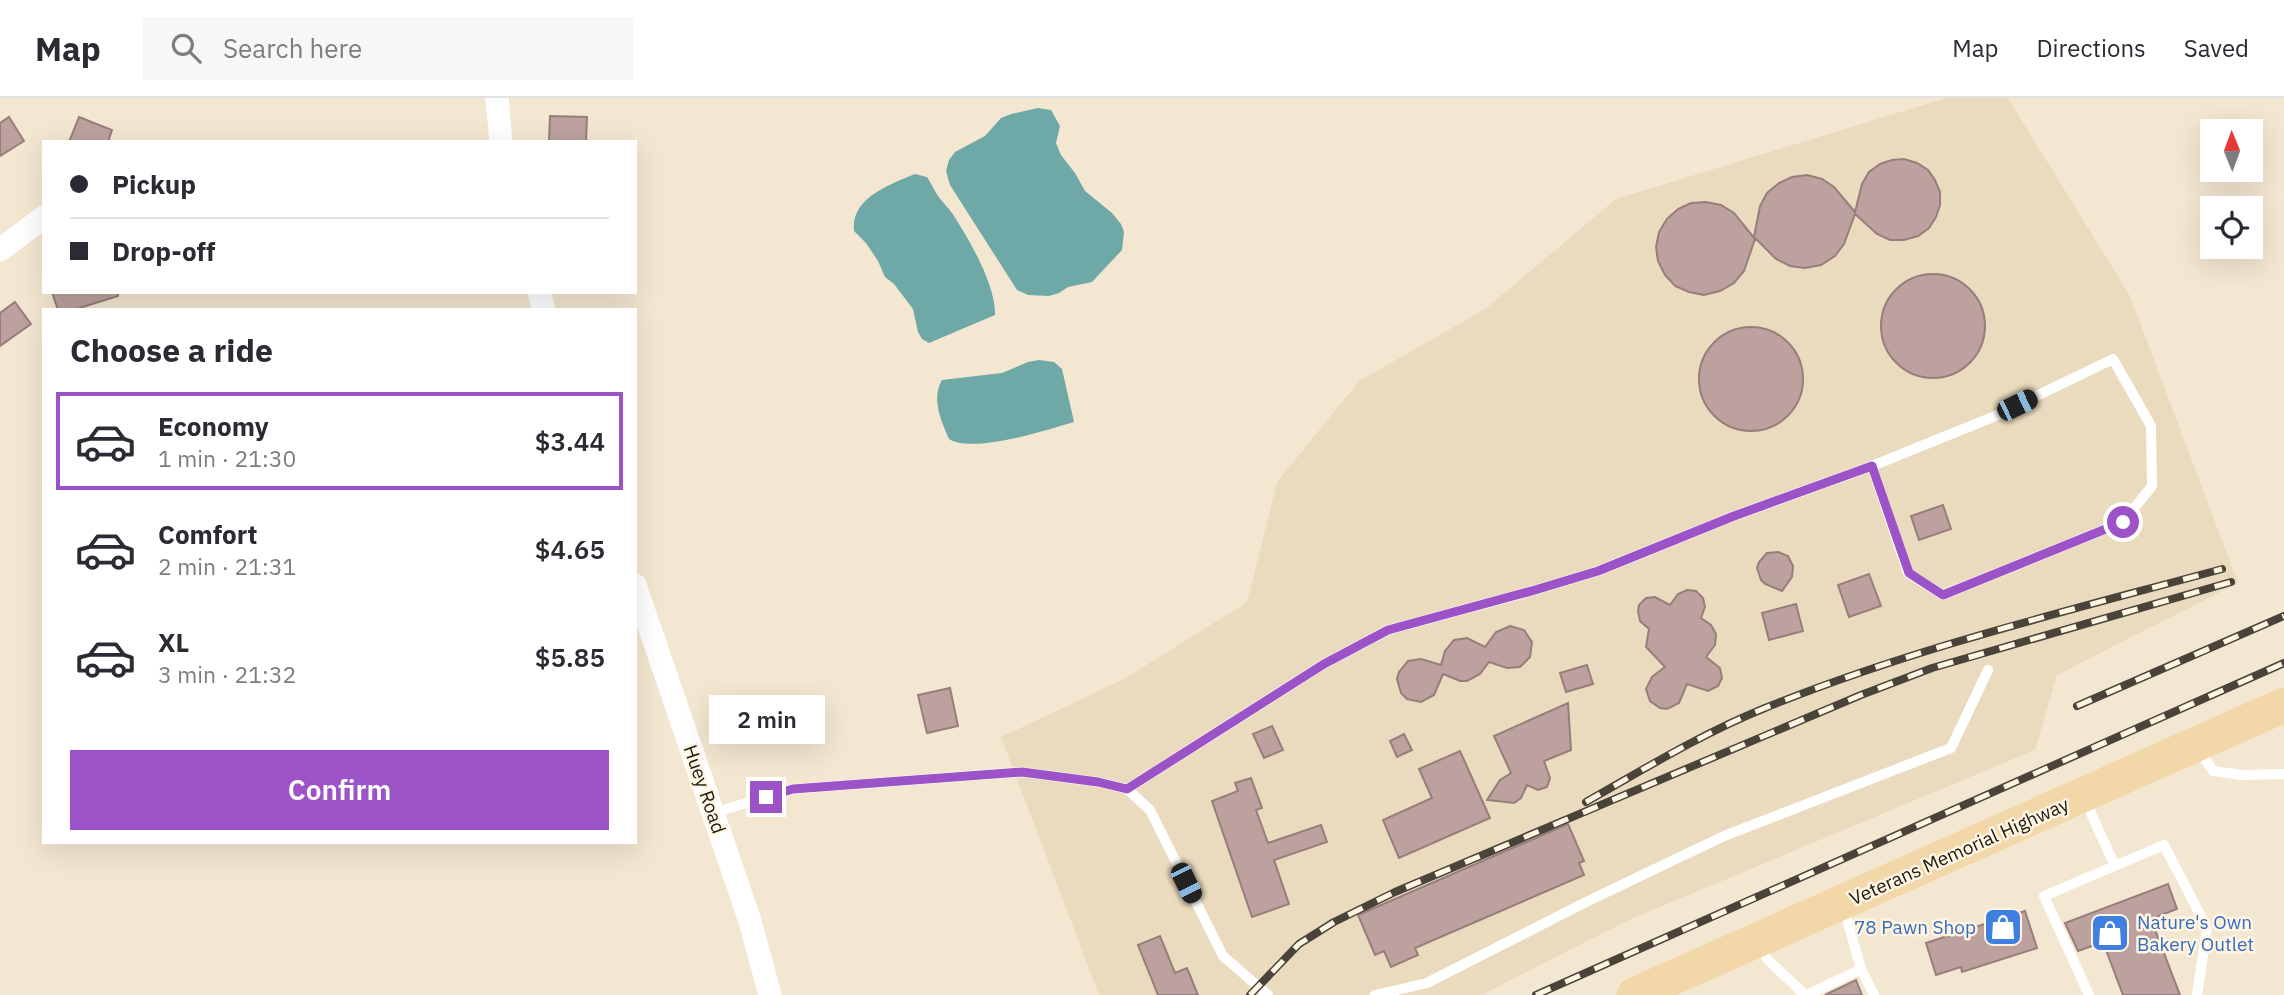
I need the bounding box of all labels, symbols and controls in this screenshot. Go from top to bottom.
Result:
search box [143,17,633,80]
text: Map [35,27,101,70]
icon: search [167,29,205,67]
text: Search here [223,31,362,65]
text: Map [1952,32,1998,64]
text: Directions [2036,32,2146,64]
text: Saved [2184,32,2249,64]
north arrow [2200,119,2263,182]
map controls [2200,119,2263,259]
text: Pickup [112,167,196,201]
button: locate [2200,196,2263,259]
text: Drop-off [112,234,215,268]
text: Choose a ride [70,329,273,371]
car [1994,386,2041,424]
text: Economy [158,409,269,443]
icon: car [74,410,137,473]
text: $3.44 [535,424,605,458]
text: 1 min · 21:30 [158,443,296,473]
route start [2107,506,2139,538]
text: Comfort [158,517,257,551]
icon: car [74,518,137,581]
text: $4.65 [535,532,605,566]
text: 2 min · 21:31 [158,551,296,581]
text: XL [158,625,189,659]
icon: car [74,626,137,689]
text: $5.85 [535,640,605,674]
text: 3 min · 21:32 [158,659,296,689]
callout: 2 min [708,696,824,744]
text: 2 min [737,704,797,734]
street label: Huey Road [679,741,731,837]
button: Confirm [70,750,609,830]
route end [750,781,782,813]
street label: Veterans Memorial Highway [1846,792,2073,910]
car [1168,860,1205,906]
shop icon: 78 Pawn Shop [1982,906,2024,948]
place label: Nature's Own Bakery Outlet [2137,910,2254,956]
shop icon: Nature's Own Bakery Outlet [2089,912,2131,954]
place label: 78 Pawn Shop [1854,915,1976,939]

